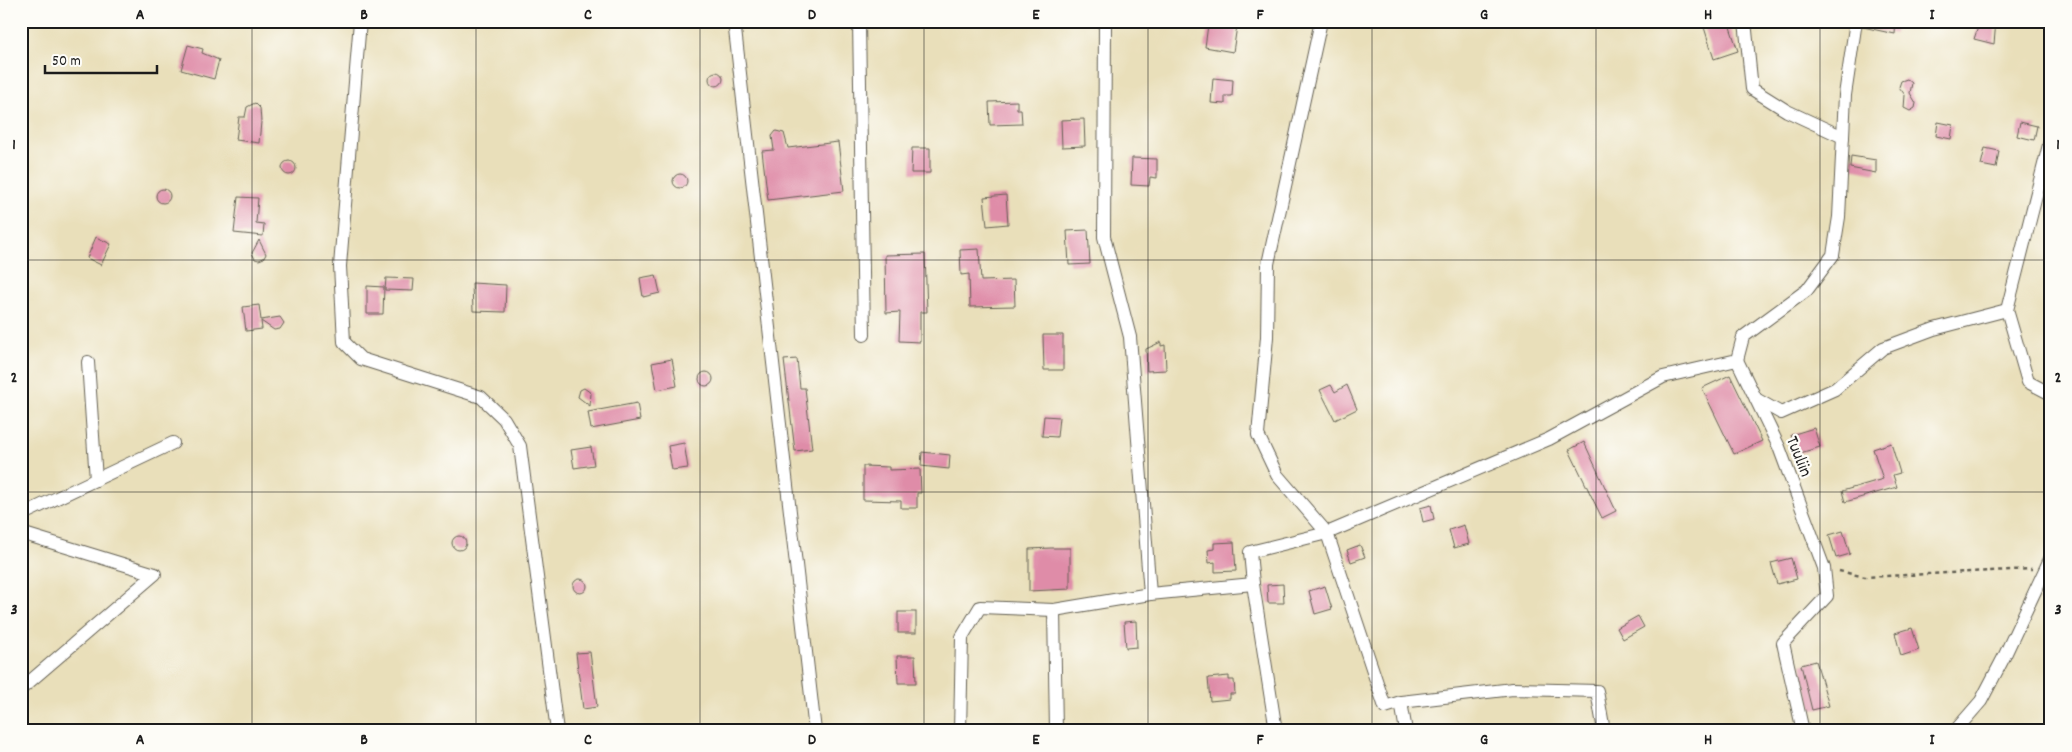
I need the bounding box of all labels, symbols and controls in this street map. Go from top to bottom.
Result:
text: A [136,4,145,27]
text: B [360,4,368,27]
text: C [584,4,592,27]
text: D [808,4,817,27]
text: E [1032,4,1040,27]
text: F [1256,4,1264,27]
text: G [1480,4,1488,27]
text: H [1704,4,1712,27]
text: I [1930,4,1936,27]
scale bar [45,42,158,74]
text: 50 m [52,51,81,73]
text: 1 [12,134,16,157]
text: 1 [2056,134,2060,157]
text: 2 [11,367,18,390]
text: 2 [2055,367,2062,390]
street label: Tuuliin [1778,433,1817,481]
text: 3 [10,599,18,622]
text: 3 [2054,599,2062,622]
text: A [136,729,145,752]
text: B [360,729,368,752]
text: C [584,729,592,752]
text: D [808,729,817,752]
text: E [1032,729,1040,752]
text: F [1256,729,1264,752]
text: G [1480,729,1488,752]
text: H [1704,729,1712,752]
text: I [1930,729,1936,752]

